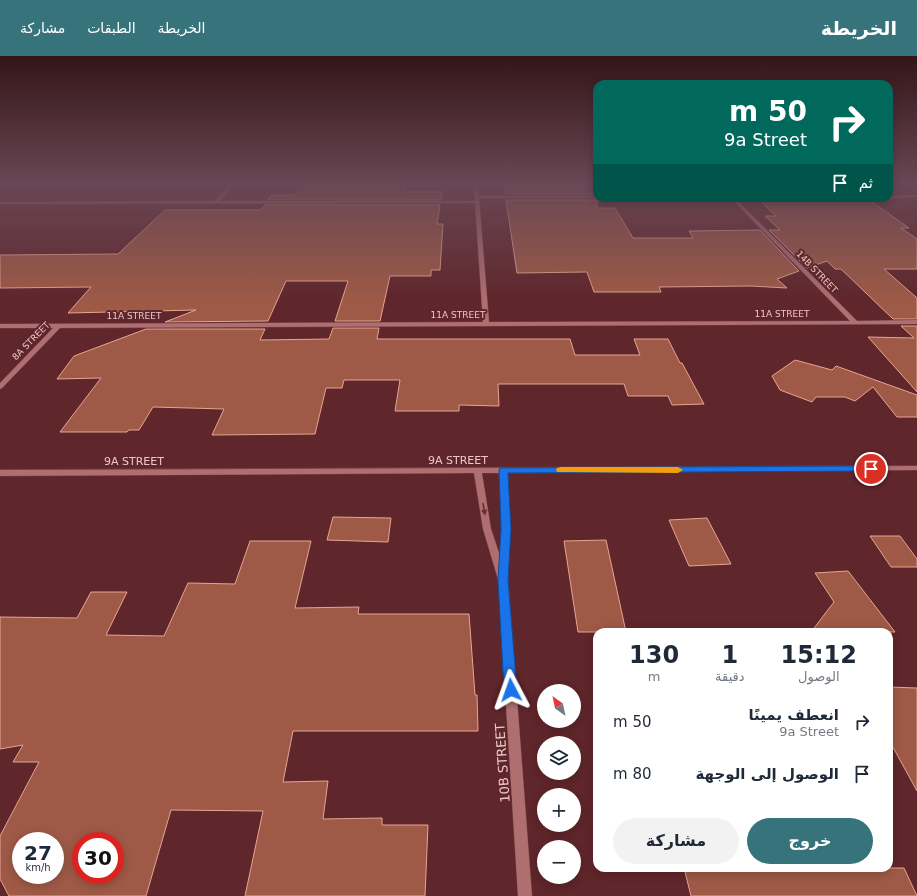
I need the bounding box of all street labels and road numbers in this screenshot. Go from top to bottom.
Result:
street label: 14B STREET [794,249,840,296]
street label: 11A STREET [755,309,810,319]
street label: 11A STREET [431,310,486,320]
street label: 11A STREET [107,311,162,321]
street label: 8A STREET [10,320,52,362]
street label: 9A STREET [428,454,488,467]
street label: 9A STREET [104,455,164,468]
street label: 10B STREET [492,723,513,803]

